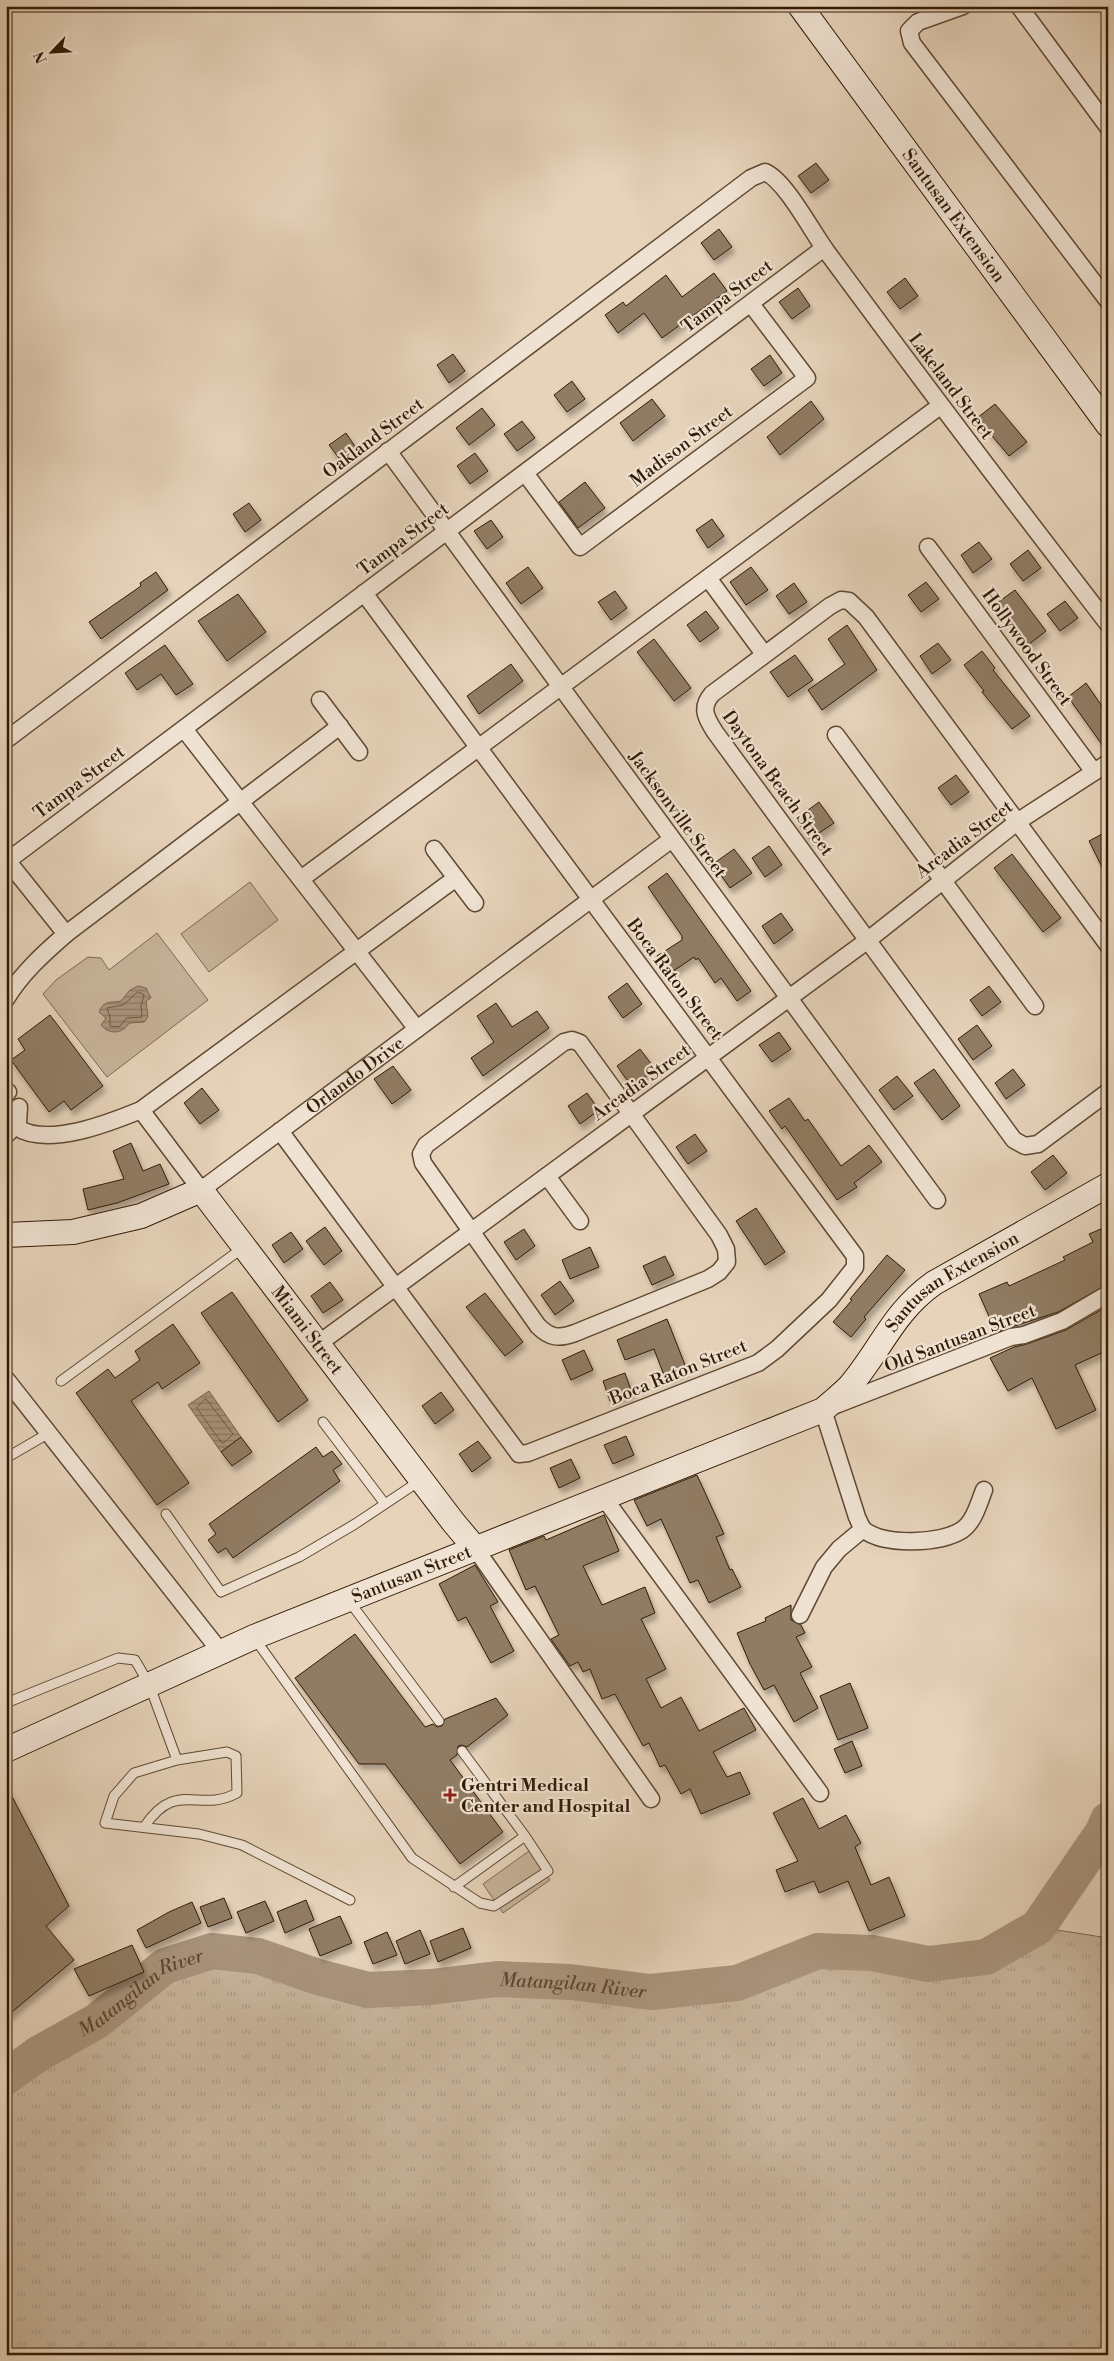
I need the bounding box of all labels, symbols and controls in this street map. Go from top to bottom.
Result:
north arrow [28,28,78,78]
text: N [31,48,52,66]
street label: Santusan Extension [897,144,1011,288]
street label: Tampa Street [677,254,778,338]
street label: Lakeland Street [903,329,998,445]
street label: Oakland Street [318,393,429,484]
street label: Madison Street [625,400,738,492]
street label: Tampa Street [353,497,454,581]
street label: Hollywood Street [976,584,1077,711]
street label: Daytona Beach Street [717,706,839,861]
street label: Tampa Street [29,740,130,824]
street label: Jacksonville Street [623,745,732,883]
street label: Arcadia Street [910,795,1018,884]
street label: Boca Raton Street [621,913,728,1045]
street label: Orlando Drive [302,1032,409,1120]
street label: Arcadia Street [587,1039,695,1126]
street label: Santusan Extension [880,1226,1023,1337]
street label: Miami Street [266,1281,348,1380]
street label: Old Santusan Street [881,1299,1040,1378]
street label: Boca Raton Street [605,1334,751,1411]
street label: Santusan Street [348,1540,476,1609]
place label: Gentri Medical Center and Hospital [461,1774,631,1818]
marker: Gentri Medical Center and Hospital [443,1788,457,1802]
water label: Matangilan River [74,1943,207,2042]
water label: Matangilan River [499,1968,648,2004]

